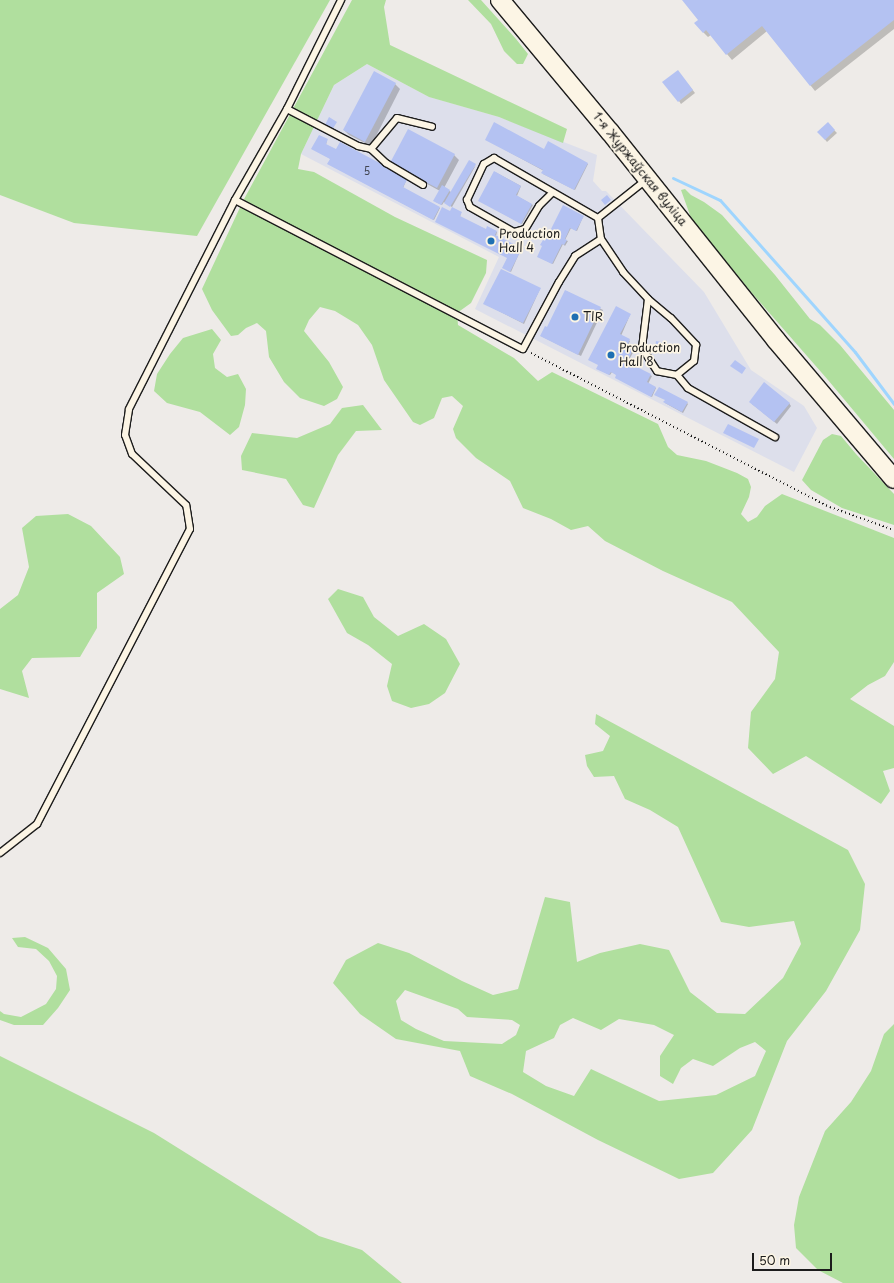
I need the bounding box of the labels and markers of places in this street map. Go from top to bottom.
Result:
place label: Production Hall 4 [499,227,560,255]
marker: Production Hall 4 [486,236,496,246]
place label: TIR [583,310,603,324]
marker: TIR [570,312,580,322]
place label: Production Hall 8 [619,341,680,369]
marker: Production Hall 8 [606,350,616,360]

